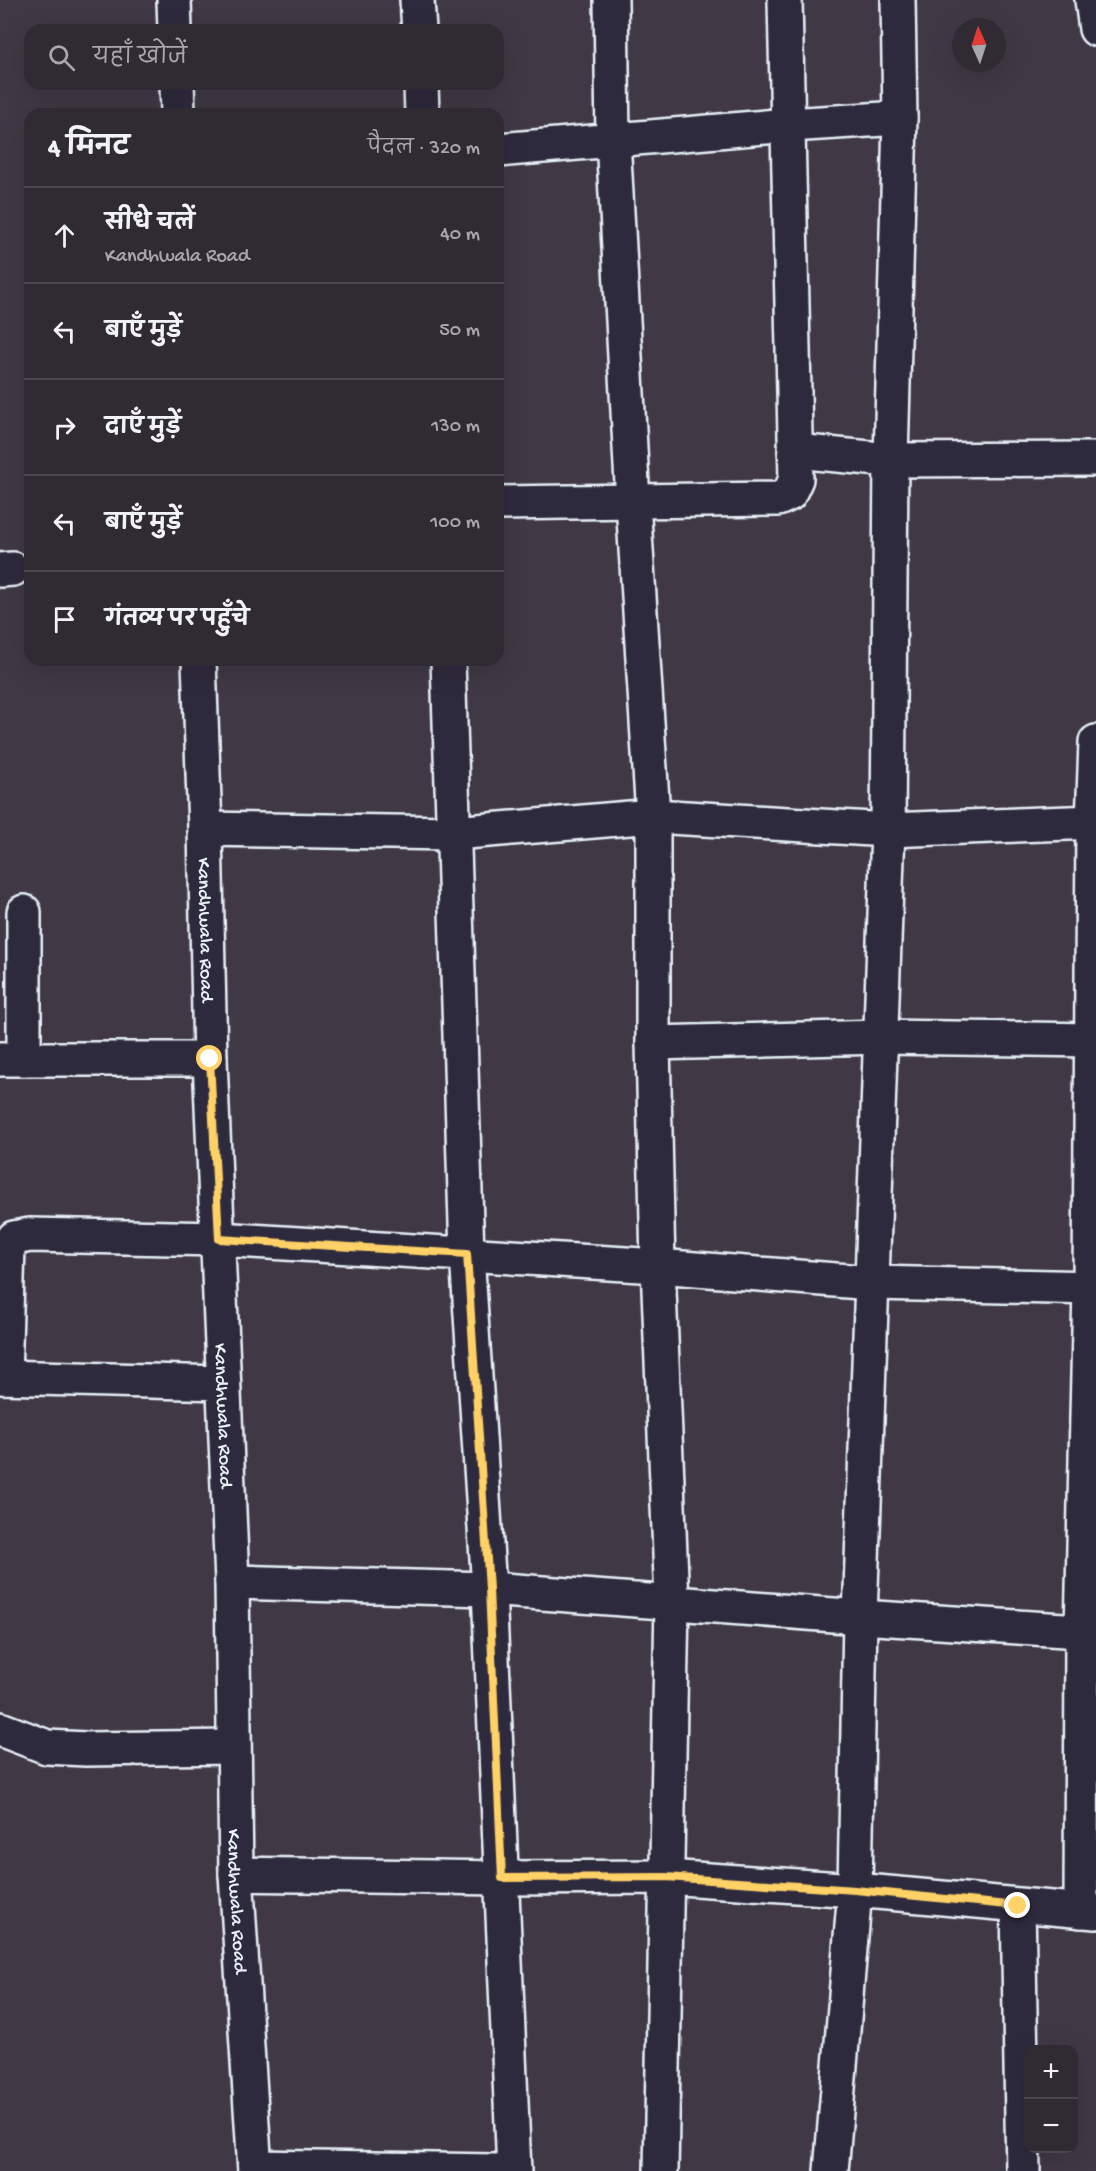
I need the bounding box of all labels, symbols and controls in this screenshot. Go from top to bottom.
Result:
north arrow [952,18,1006,72]
search box [24,24,504,90]
icon: search [45,41,78,74]
text: यहाँ खोजें [93,46,187,72]
text: 4 मिनट [48,134,130,165]
text: पैदल · 320 m [368,138,480,161]
text: सीधे चलें [105,212,195,238]
icon: ahead [48,219,81,252]
text: 40 m [440,224,480,247]
text: Kandhwala Road [105,246,250,269]
icon: left [48,315,81,348]
text: बाएँ मुड़ें [105,320,182,346]
text: 50 m [439,320,480,343]
icon: right [48,411,81,444]
text: दाएँ मुड़ें [105,416,181,442]
text: 130 m [431,416,480,439]
icon: left [48,507,81,540]
text: बाएँ मुड़ें [105,512,182,538]
text: 100 m [430,512,480,535]
icon: arrive [48,603,81,636]
text: गंतव्य पर पहुँचे [105,608,249,634]
street label: Kandhwala Road [191,857,217,1005]
route start [196,1045,222,1071]
street label: Kandhwala Road [207,1343,236,1491]
street label: Kandhwala Road [220,1829,250,1977]
route end [1004,1892,1030,1918]
map controls [1024,2045,1078,2153]
button: + [1024,2045,1078,2099]
button: − [1024,2099,1078,2153]

